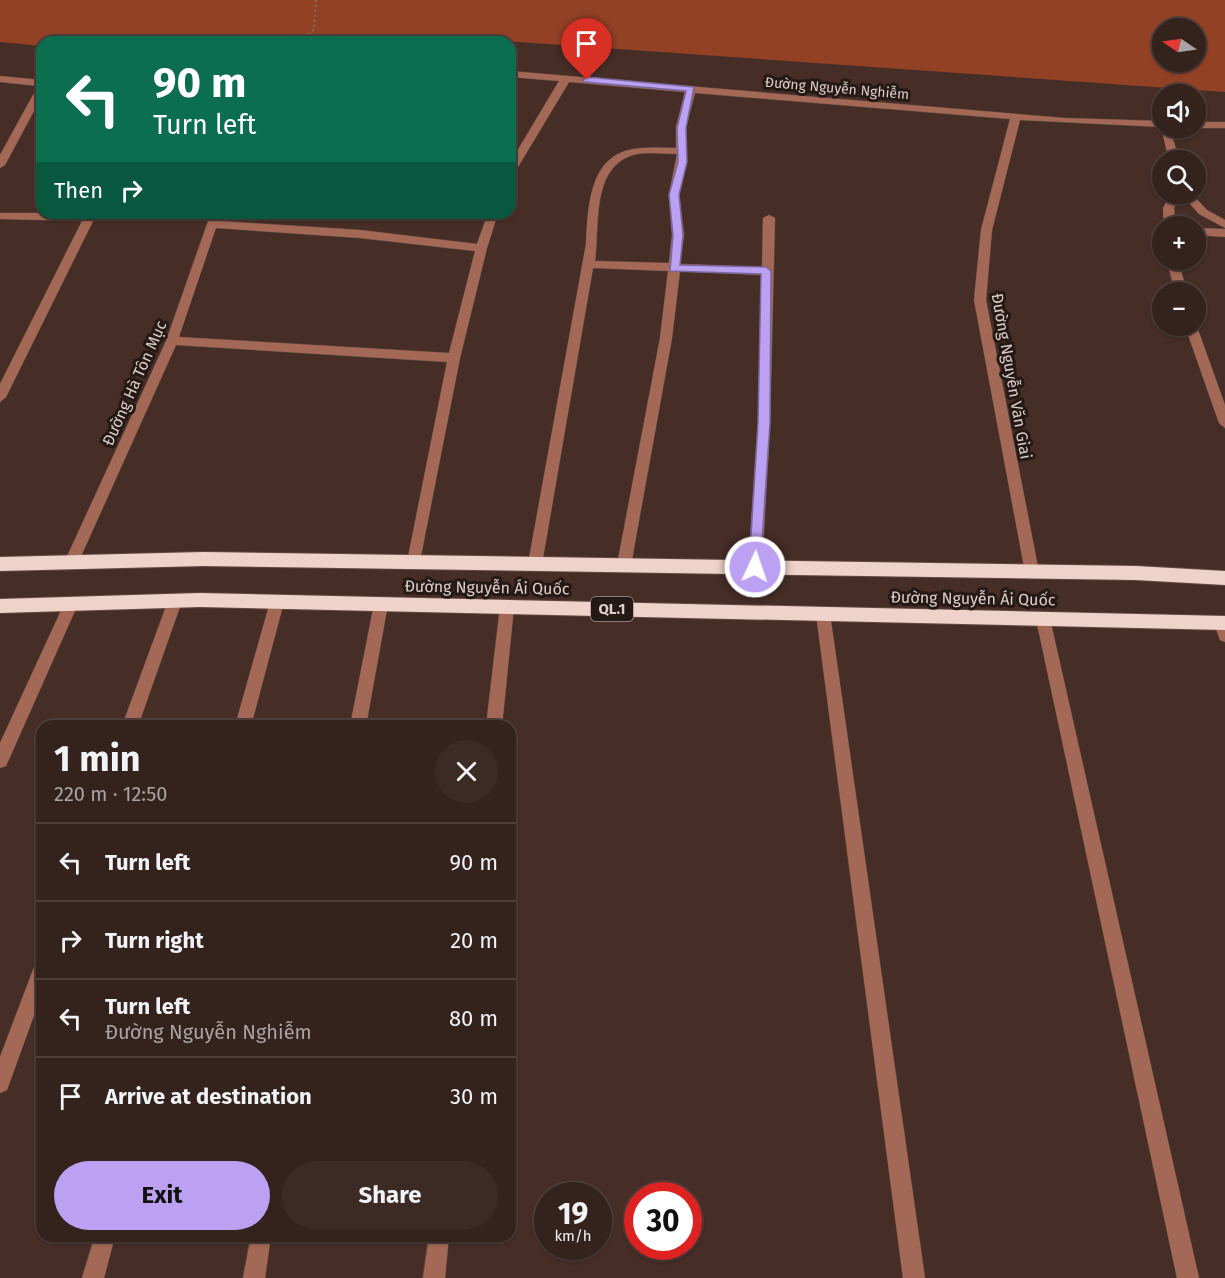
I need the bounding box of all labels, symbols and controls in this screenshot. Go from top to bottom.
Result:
pin [561,18,612,80]
north arrow [1152,18,1206,72]
map controls [1152,18,1206,336]
icon: arrive [570,27,603,60]
text: 90 m [153,58,247,108]
icon: left [54,60,132,138]
street label: Đường Nguyễn Nghiễm [764,74,910,103]
button: sound [1152,84,1206,138]
text: Turn left [153,109,256,141]
button: search [1152,150,1206,204]
icon: right [115,174,148,207]
text: Then [54,177,103,204]
button: + [1152,216,1206,270]
button: − [1152,282,1206,336]
street label: Đường Nguyễn Văn Giai [988,292,1035,461]
street label: Đường Hà Tôn Mục [98,317,171,449]
position arrow [723,535,787,599]
street label: Đường Nguyễn Ái Quốc [404,576,570,598]
street label: Đường Nguyễn Ái Quốc [890,587,1056,609]
road number: QL.1 [591,597,633,621]
text: 1 min [54,737,141,781]
button: close [435,740,498,803]
text: 220 m · 12:50 [54,782,167,806]
icon: left [54,846,87,879]
text: Turn left [105,849,190,876]
text: 90 m [449,849,498,876]
icon: right [54,924,87,957]
text: Turn right [105,927,204,954]
text: 20 m [450,927,498,954]
text: Turn left [105,993,190,1020]
icon: left [54,1002,87,1035]
text: 80 m [449,1005,498,1032]
text: Đường Nguyễn Nghiễm [105,1020,312,1044]
icon: arrive [54,1080,87,1113]
text: Arrive at destination [105,1083,312,1110]
text: 30 m [450,1083,498,1110]
button: Exit [54,1161,270,1230]
button: Share [282,1161,498,1230]
speed limit sign: 30 [624,1182,702,1260]
text: 19 [558,1196,588,1232]
text: km/h [554,1227,592,1245]

